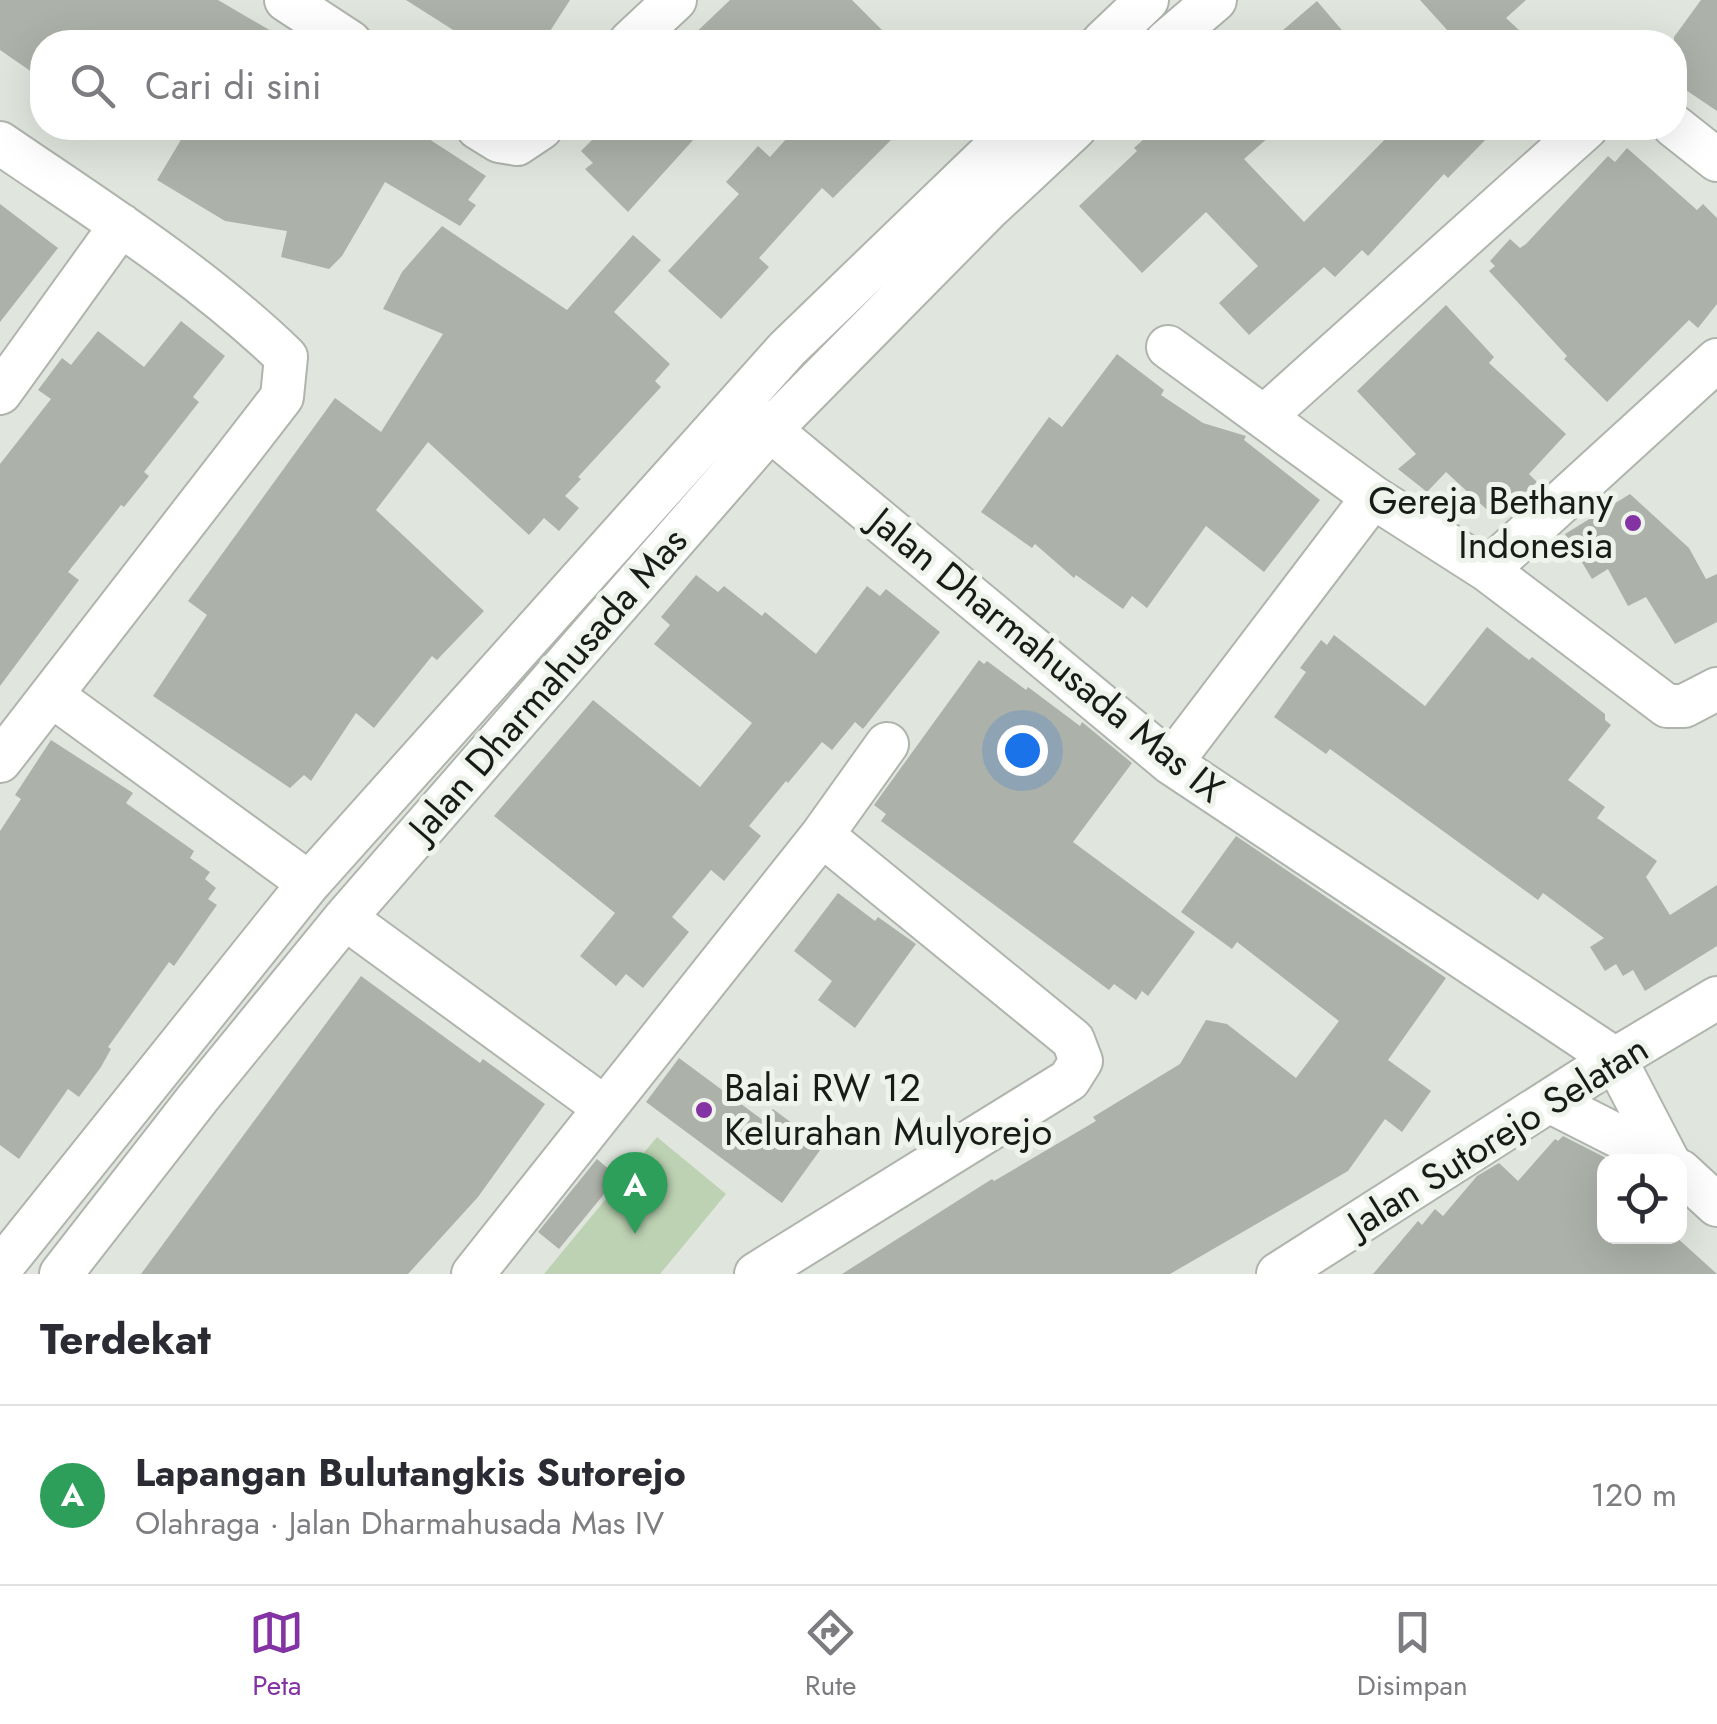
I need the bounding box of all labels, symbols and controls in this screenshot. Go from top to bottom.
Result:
search box [30,30,1687,140]
icon: search [65,58,120,113]
text: Cari di sini [145,58,322,113]
place label: Gereja Bethany Indonesia [1368,473,1613,572]
street label: Jalan Dharmahusada Mas IX [854,491,1236,815]
marker: Gereja Bethany Indonesia [1622,512,1644,534]
street label: Jalan Dharmahusada Mas [392,515,700,856]
your location [997,725,1048,776]
street label: Jalan Sutorejo Selatan [1333,1021,1659,1253]
place label: Balai RW 12 Kelurahan Mulyorejo [724,1060,1052,1159]
marker: Balai RW 12 Kelurahan Mulyorejo [693,1099,715,1121]
pin: A [602,1152,668,1234]
map controls [1597,1154,1687,1244]
button: locate [1597,1154,1687,1244]
text: Terdekat [40,1309,211,1370]
text: Lapangan Bulutangkis Sutorejo [135,1445,686,1500]
text: A [61,1472,84,1518]
text: 120 m [1591,1472,1677,1518]
text: Olahraga · Jalan Dharmahusada Mas IV [135,1500,664,1546]
tab: Peta [249,1605,304,1706]
tab: Rute [803,1605,858,1706]
tab: Disimpan [1357,1605,1468,1706]

